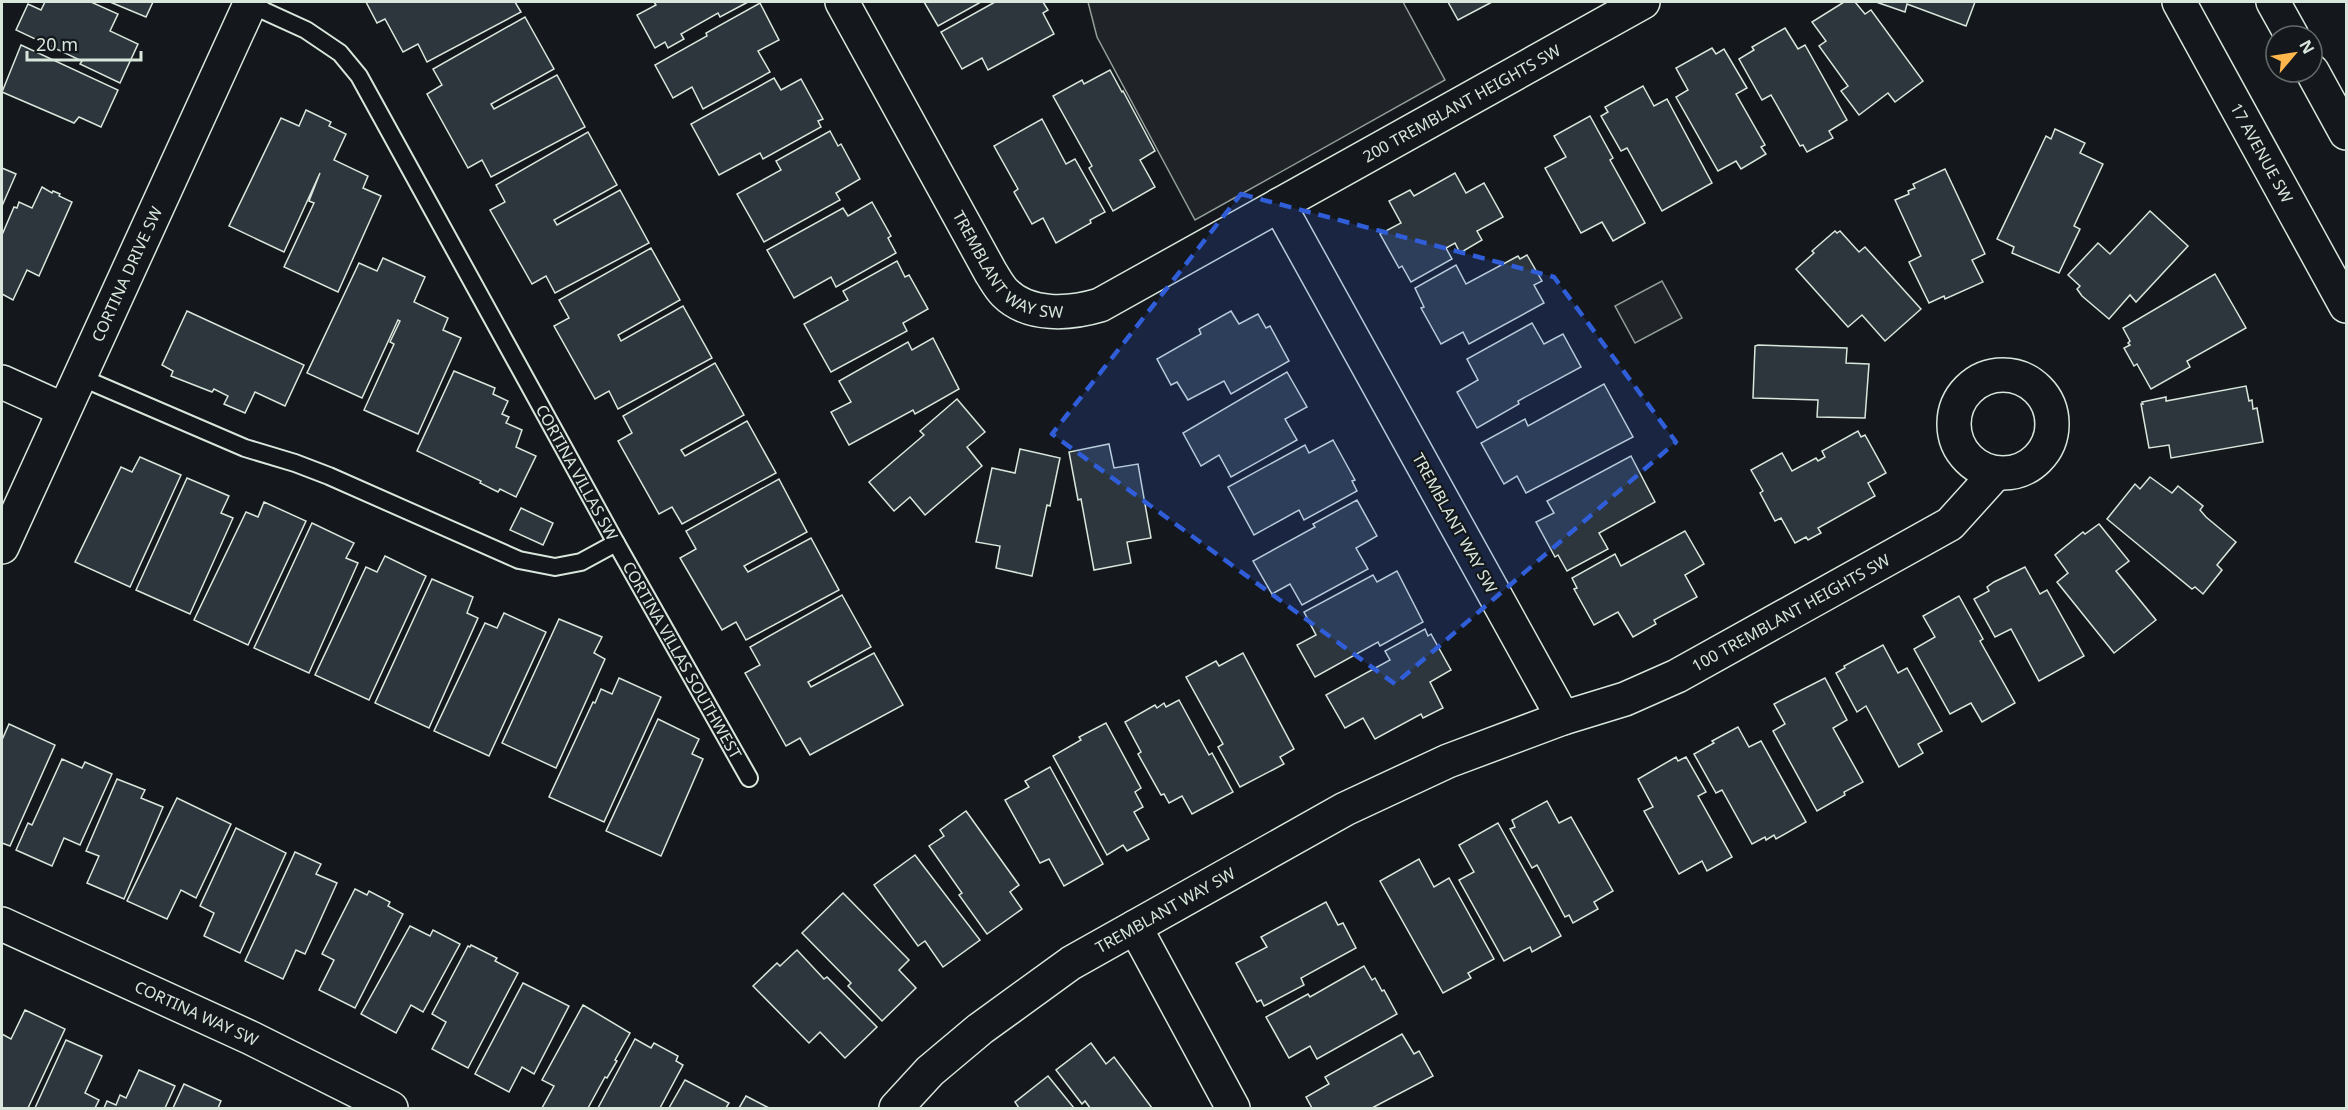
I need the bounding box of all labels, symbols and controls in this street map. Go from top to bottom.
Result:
scale bar [27,24,141,62]
north arrow [2264,24,2324,84]
text: 20 m [36,32,78,56]
text: N [2294,36,2320,58]
street label: 200 TREMBLANT HEIGHTS SW [1359,39,1565,167]
street label: 17 AVENUE SW [2225,99,2298,207]
street label: CORTINA DRIVE SW [86,203,167,345]
street label: TREMBLANT WAY SW [948,207,1063,323]
street label: CORTINA VILLAS SW [531,401,623,544]
street label: TREMBLANT WAY SW [1407,449,1503,597]
street label: 100 TREMBLANT HEIGHTS SW [1688,549,1894,677]
street label: CORTINA VILLAS SOUTHWEST [618,557,747,763]
street label: TREMBLANT WAY SW [1091,862,1239,958]
street label: CORTINA WAY SW [131,975,262,1051]

